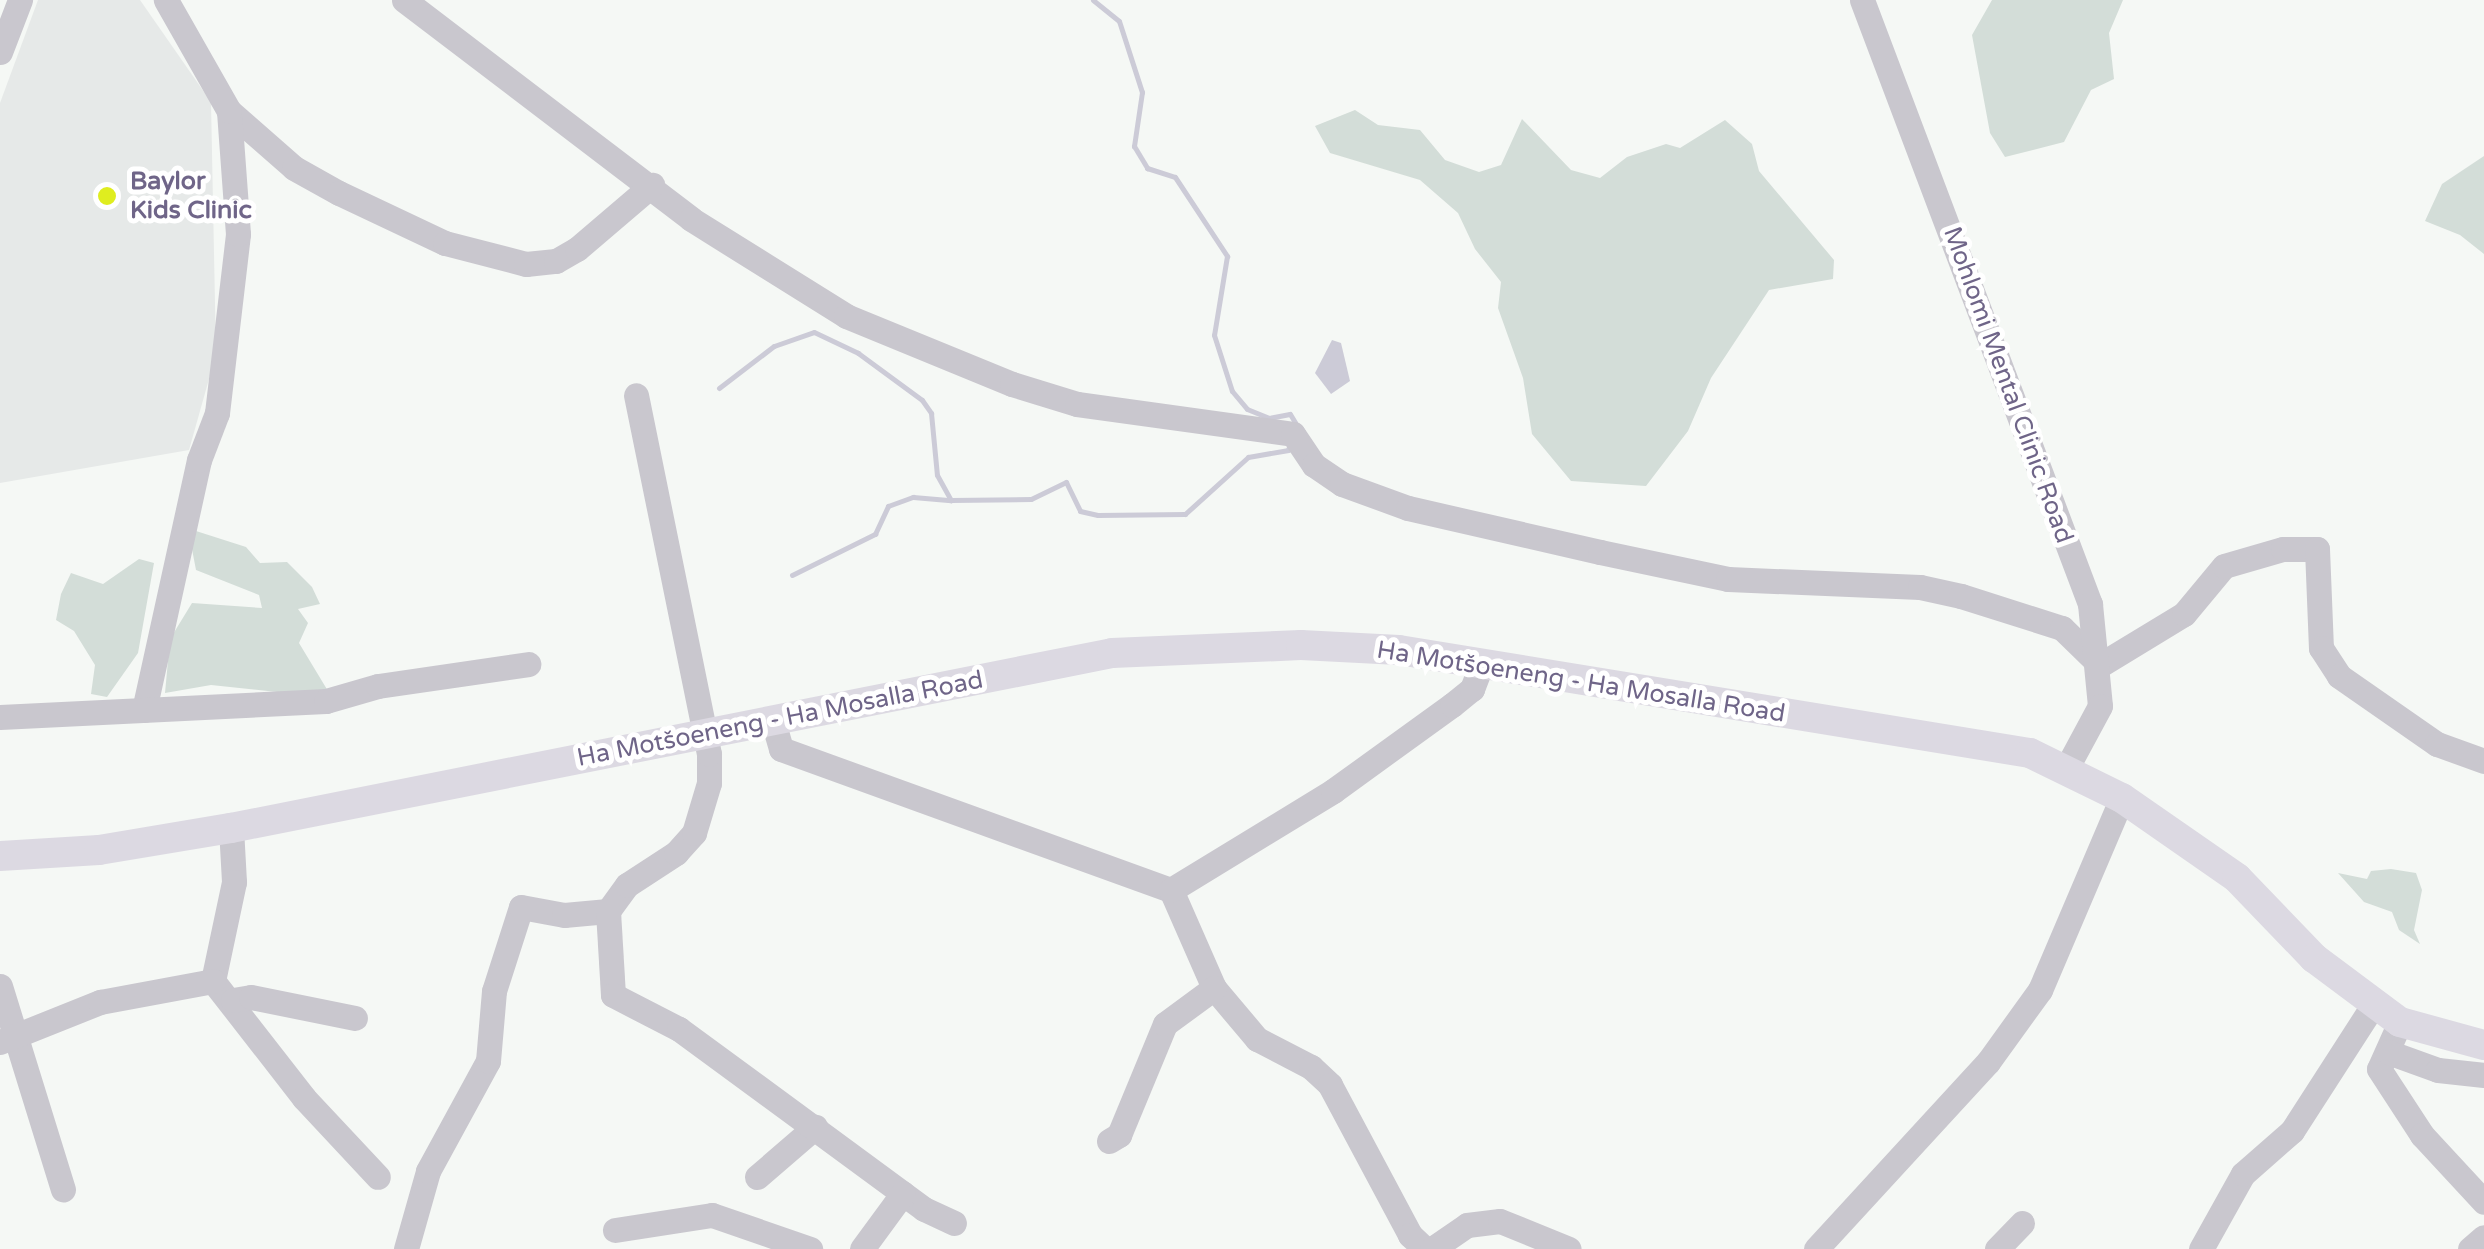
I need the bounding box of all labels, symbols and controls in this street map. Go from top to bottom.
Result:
place label: Baylor Kids Clinic [130,167,252,226]
marker: Baylor Kids Clinic [94,183,120,209]
street label: Mohlomi Mental Clinic Road [1937,223,2079,547]
street label: Ha Motšoeneng - Ha Mosalla Road [1375,635,1787,729]
street label: Ha Motšoeneng - Ha Mosalla Road [574,665,986,773]

